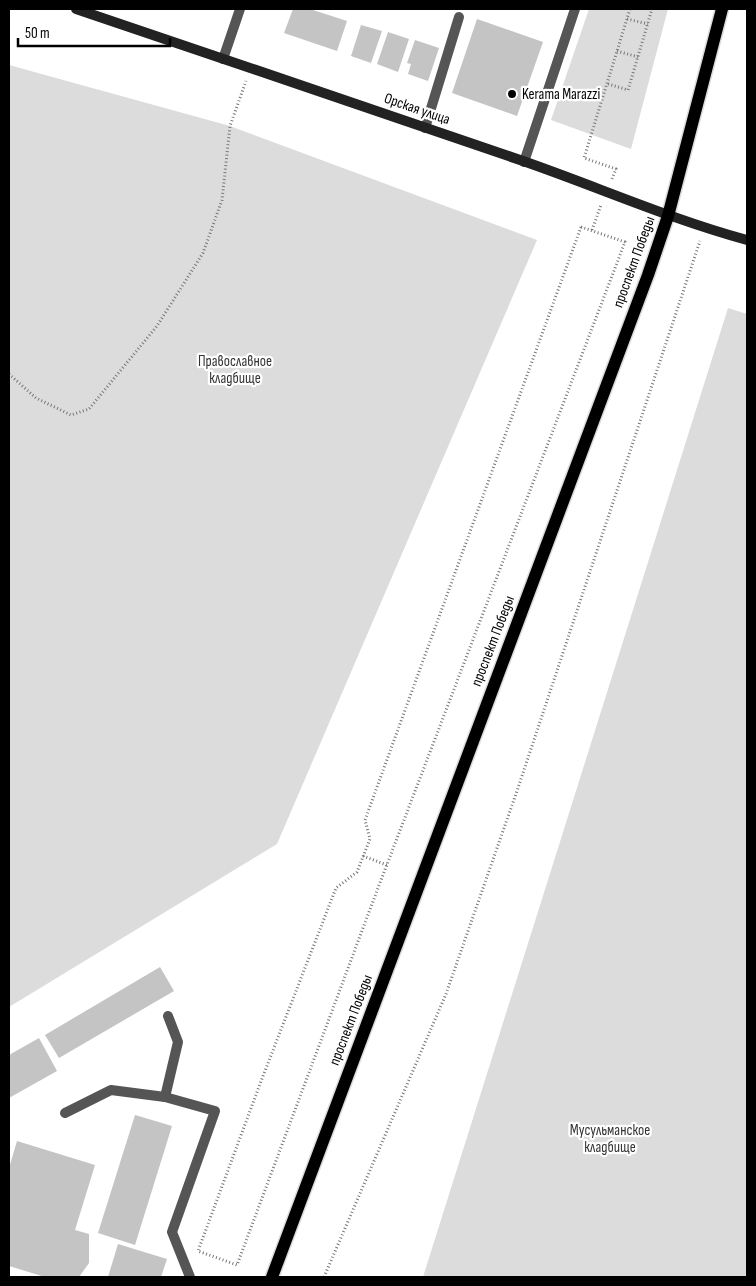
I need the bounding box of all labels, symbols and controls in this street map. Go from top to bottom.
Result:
scale bar [18,15,170,47]
text: 50 m [25,24,50,43]
place label: Kerama Marazzi [522,85,600,104]
marker: Kerama Marazzi [506,88,518,100]
street label: Орская улица [382,89,453,129]
street label: проспект Победы [609,214,659,310]
park label: Православное кладбище [198,352,272,388]
street label: проспект Победы [467,593,519,689]
street label: проспект Победы [325,972,377,1068]
park label: Мусульманское кладбище [570,1121,650,1157]

